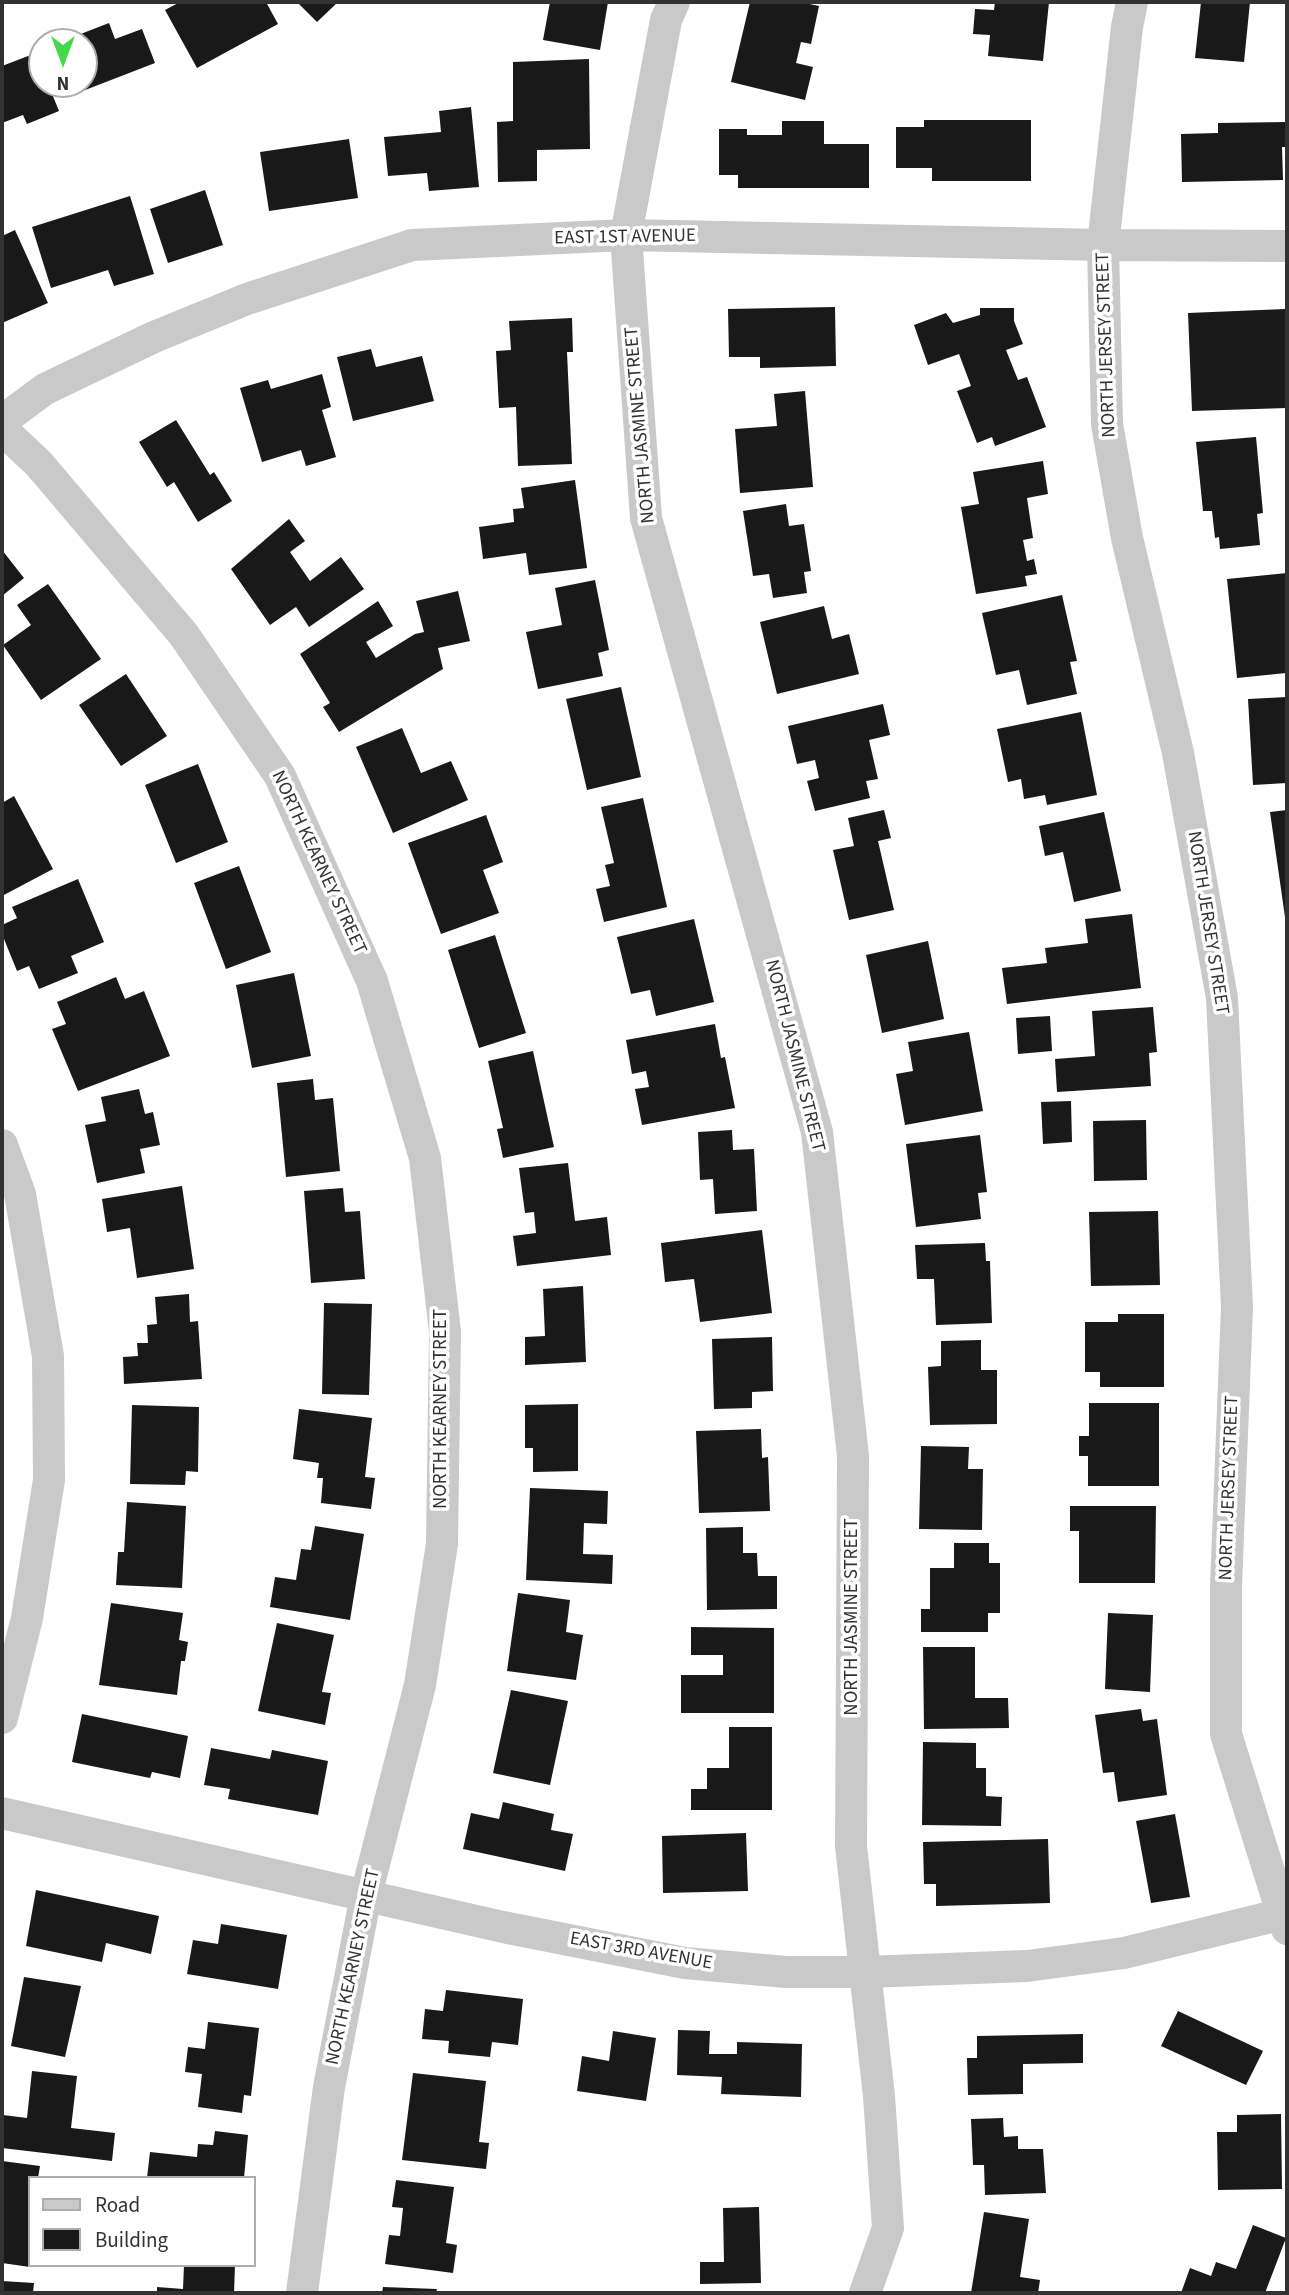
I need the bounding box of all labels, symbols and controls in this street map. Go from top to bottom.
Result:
north arrow [28,28,98,98]
text: N [57,69,69,96]
street label: EAST 1ST AVENUE [554,225,696,251]
street label: NORTH JERSEY STREET [1092,252,1122,438]
street label: NORTH JASMINE STREET [621,326,661,524]
street label: NORTH KEARNEY STREET [265,768,371,958]
street label: NORTH JERSEY STREET [1181,830,1233,1016]
street label: NORTH JASMINE STREET [759,958,829,1154]
street label: NORTH KEARNEY STREET [431,1309,453,1509]
street label: NORTH JERSEY STREET [1215,1395,1245,1581]
street label: NORTH JASMINE STREET [842,1518,864,1716]
street label: NORTH KEARNEY STREET [322,1867,386,2067]
street label: EAST 3RD AVENUE [568,1928,714,1976]
legend [28,2176,256,2267]
text: Road [95,2190,140,2220]
text: Building [95,2225,168,2255]

